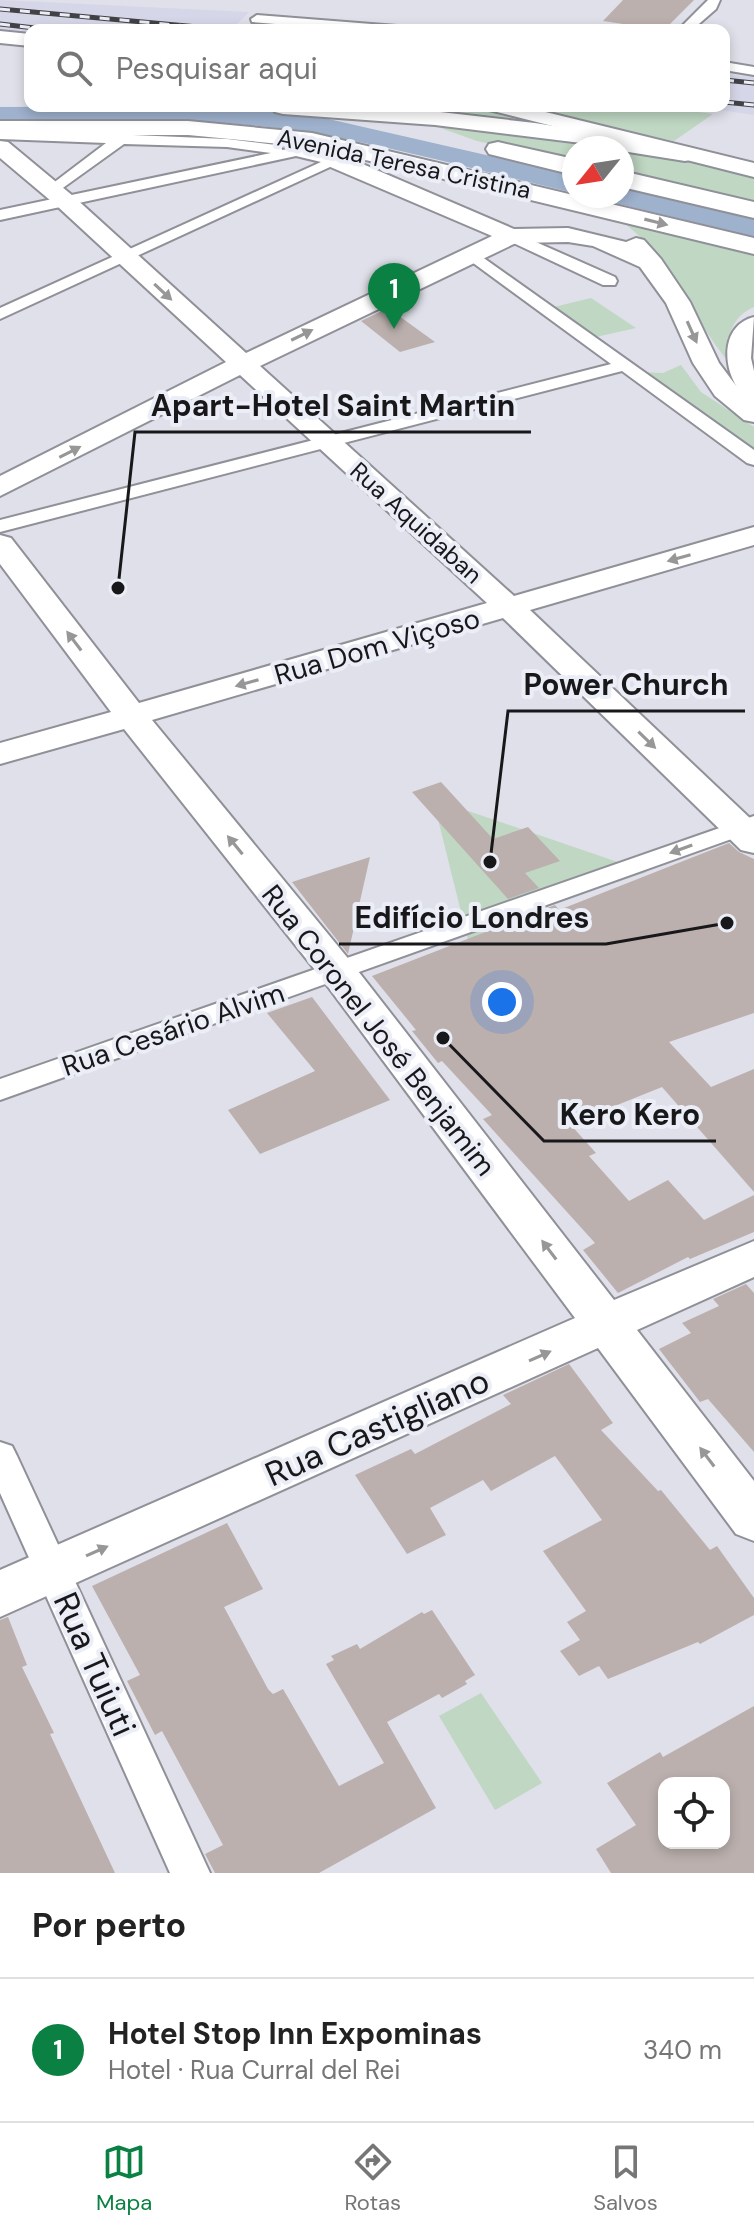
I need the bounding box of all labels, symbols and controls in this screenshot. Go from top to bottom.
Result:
search box [24,24,730,112]
icon: search [52,46,96,90]
text: Pesquisar aqui [116,49,318,88]
street label: Avenida Teresa Cristina [275,122,534,206]
north arrow [562,136,634,208]
one-way arrow [643,216,668,229]
pin: 1 [368,263,420,329]
one-way arrow [153,282,172,300]
one-way arrow [685,320,699,344]
one-way arrow [290,328,313,342]
callout: Apart-Hotel Saint Martin [135,378,531,432]
text: Apart-Hotel Saint Martin [151,386,515,425]
one-way arrow [58,445,81,458]
street label: Rua Aquidaban [344,455,489,590]
one-way arrow [667,552,691,565]
street label: Rua Dom Viçoso [270,599,484,694]
one-way arrow [67,631,82,652]
callout: Power Church [508,657,745,711]
text: Power Church [524,665,728,704]
one-way arrow [234,677,258,690]
one-way arrow [637,730,656,749]
one-way arrow [227,835,244,855]
one-way arrow [668,843,692,856]
street label: Rua Coronel José Benjamim [253,877,504,1183]
callout: Edifício Londres [339,890,606,944]
text: Edifício Londres [355,898,589,937]
street label: Rua Cesário Alvim [57,974,289,1085]
your location [482,982,522,1022]
callout: Kero Kero [544,1087,716,1141]
text: Kero Kero [560,1095,700,1134]
one-way arrow [541,1240,557,1260]
one-way arrow [528,1349,551,1362]
street label: Rua Castigliano [258,1358,496,1497]
one-way arrow [699,1447,715,1467]
one-way arrow [85,1544,109,1557]
street label: Rua Tuiuti [43,1585,146,1743]
map controls [658,1777,730,1849]
button: locate [658,1777,730,1849]
text: Por perto [32,1903,186,1948]
text: Hotel Stop Inn Expominas [108,2014,482,2053]
text: 1 [53,2033,63,2067]
text: 340 m [643,2033,722,2067]
text: Hotel · Rua Curral del Rei [108,2053,400,2087]
tab: Mapa [96,2140,152,2217]
tab: Rotas [344,2140,401,2217]
tab: Salvos [593,2140,658,2217]

